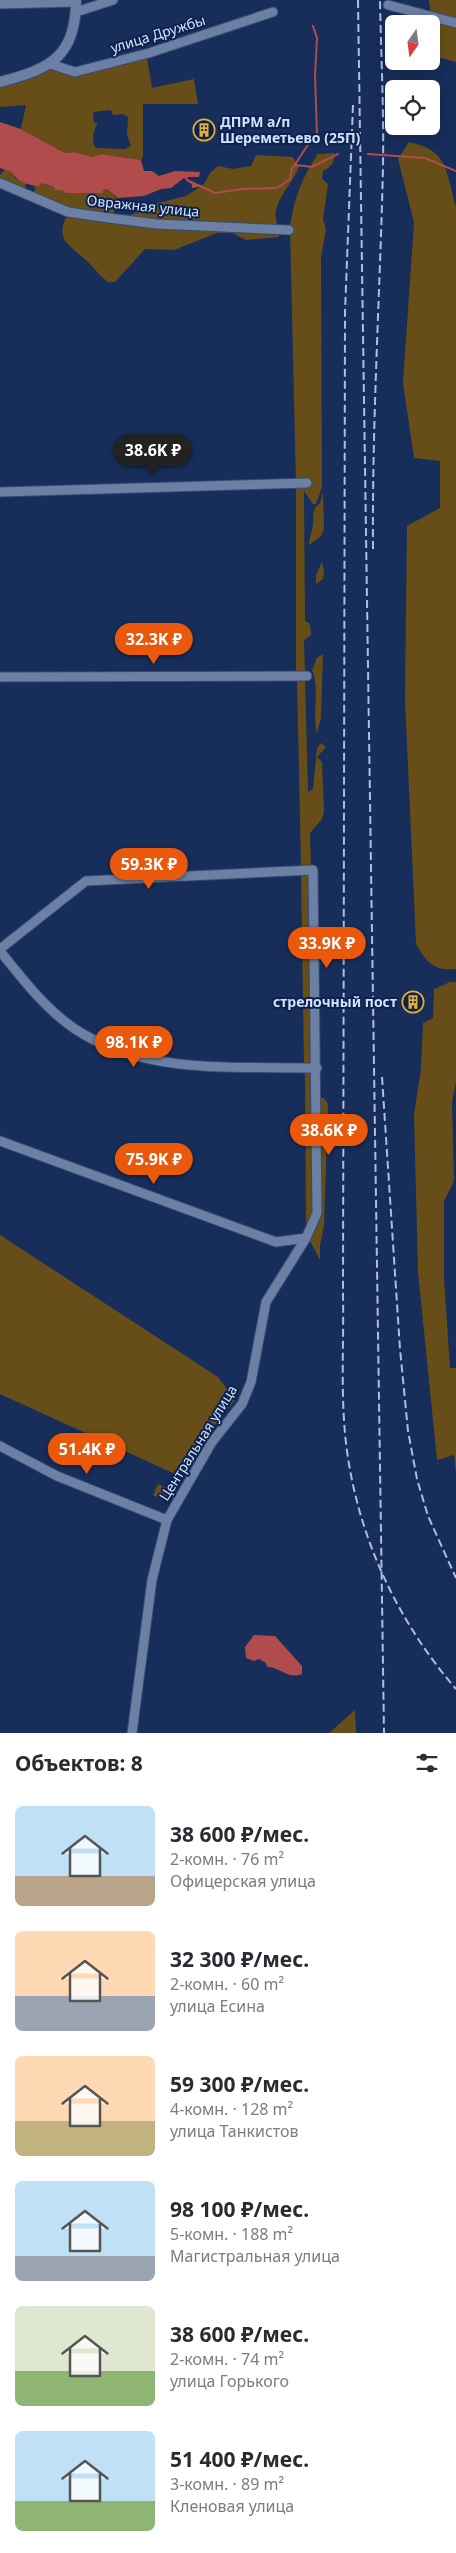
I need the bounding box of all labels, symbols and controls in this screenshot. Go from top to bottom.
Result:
street label: улица Дружбы [108,10,208,57]
north arrow [385,15,440,70]
map controls [385,15,440,135]
button: locate [385,80,440,135]
place label: ДПРМ а/п Шереметьево (25П) [220,112,361,147]
building icon: ДПРМ а/п Шереметьево (25П) [192,118,216,142]
street label: Овражная улица [86,190,200,221]
pin: 38.6K ₽ [107,434,199,476]
text: 38.6K ₽ [125,439,181,461]
pin: 32.3K ₽ [108,622,200,665]
text: 32.3K ₽ [126,628,182,650]
pin: 59.3K ₽ [103,848,195,890]
text: 59.3K ₽ [121,853,177,875]
pin: 33.9K ₽ [281,926,373,969]
text: 33.9K ₽ [299,932,355,954]
building icon: стрелочный пост [401,990,425,1014]
place label: стрелочный пост [273,992,397,1011]
pin: 98.1K ₽ [88,1026,180,1068]
text: 98.1K ₽ [106,1031,162,1053]
pin: 38.6K ₽ [283,1114,375,1156]
text: 38.6K ₽ [301,1119,357,1141]
pin: 75.9K ₽ [108,1142,200,1185]
text: 75.9K ₽ [126,1148,182,1170]
street label: Центральная улица [154,1381,241,1504]
pin: 51.4K ₽ [41,1432,133,1475]
text: 51.4K ₽ [59,1438,115,1460]
text: Объектов: 8 [15,1749,143,1777]
icon: filters [413,1749,441,1777]
text: 38 600 ₽/мес. [170,1820,309,1848]
icon: home [55,1826,115,1886]
text: 2-комн. · 76 m² [170,1848,284,1870]
text: Офицерская улица [170,1870,316,1892]
text: 32 300 ₽/мес. [170,1945,309,1973]
icon: home [55,1951,115,2011]
text: 2-комн. · 60 m² [170,1973,284,1995]
text: улица Есина [170,1995,265,2017]
text: 59 300 ₽/мес. [170,2070,309,2098]
icon: home [55,2076,115,2136]
text: 4-комн. · 128 m² [170,2098,293,2120]
text: улица Танкистов [170,2120,299,2142]
text: 98 100 ₽/мес. [170,2195,309,2223]
icon: home [55,2201,115,2261]
text: 5-комн. · 188 m² [170,2223,293,2245]
text: Магистральная улица [170,2245,340,2267]
text: 38 600 ₽/мес. [170,2320,309,2348]
icon: home [55,2326,115,2386]
text: 2-комн. · 74 m² [170,2348,284,2370]
text: улица Горького [170,2370,289,2392]
text: 51 400 ₽/мес. [170,2445,309,2473]
icon: home [55,2451,115,2511]
text: 3-комн. · 89 m² [170,2473,284,2495]
text: Кленовая улица [170,2495,294,2517]

